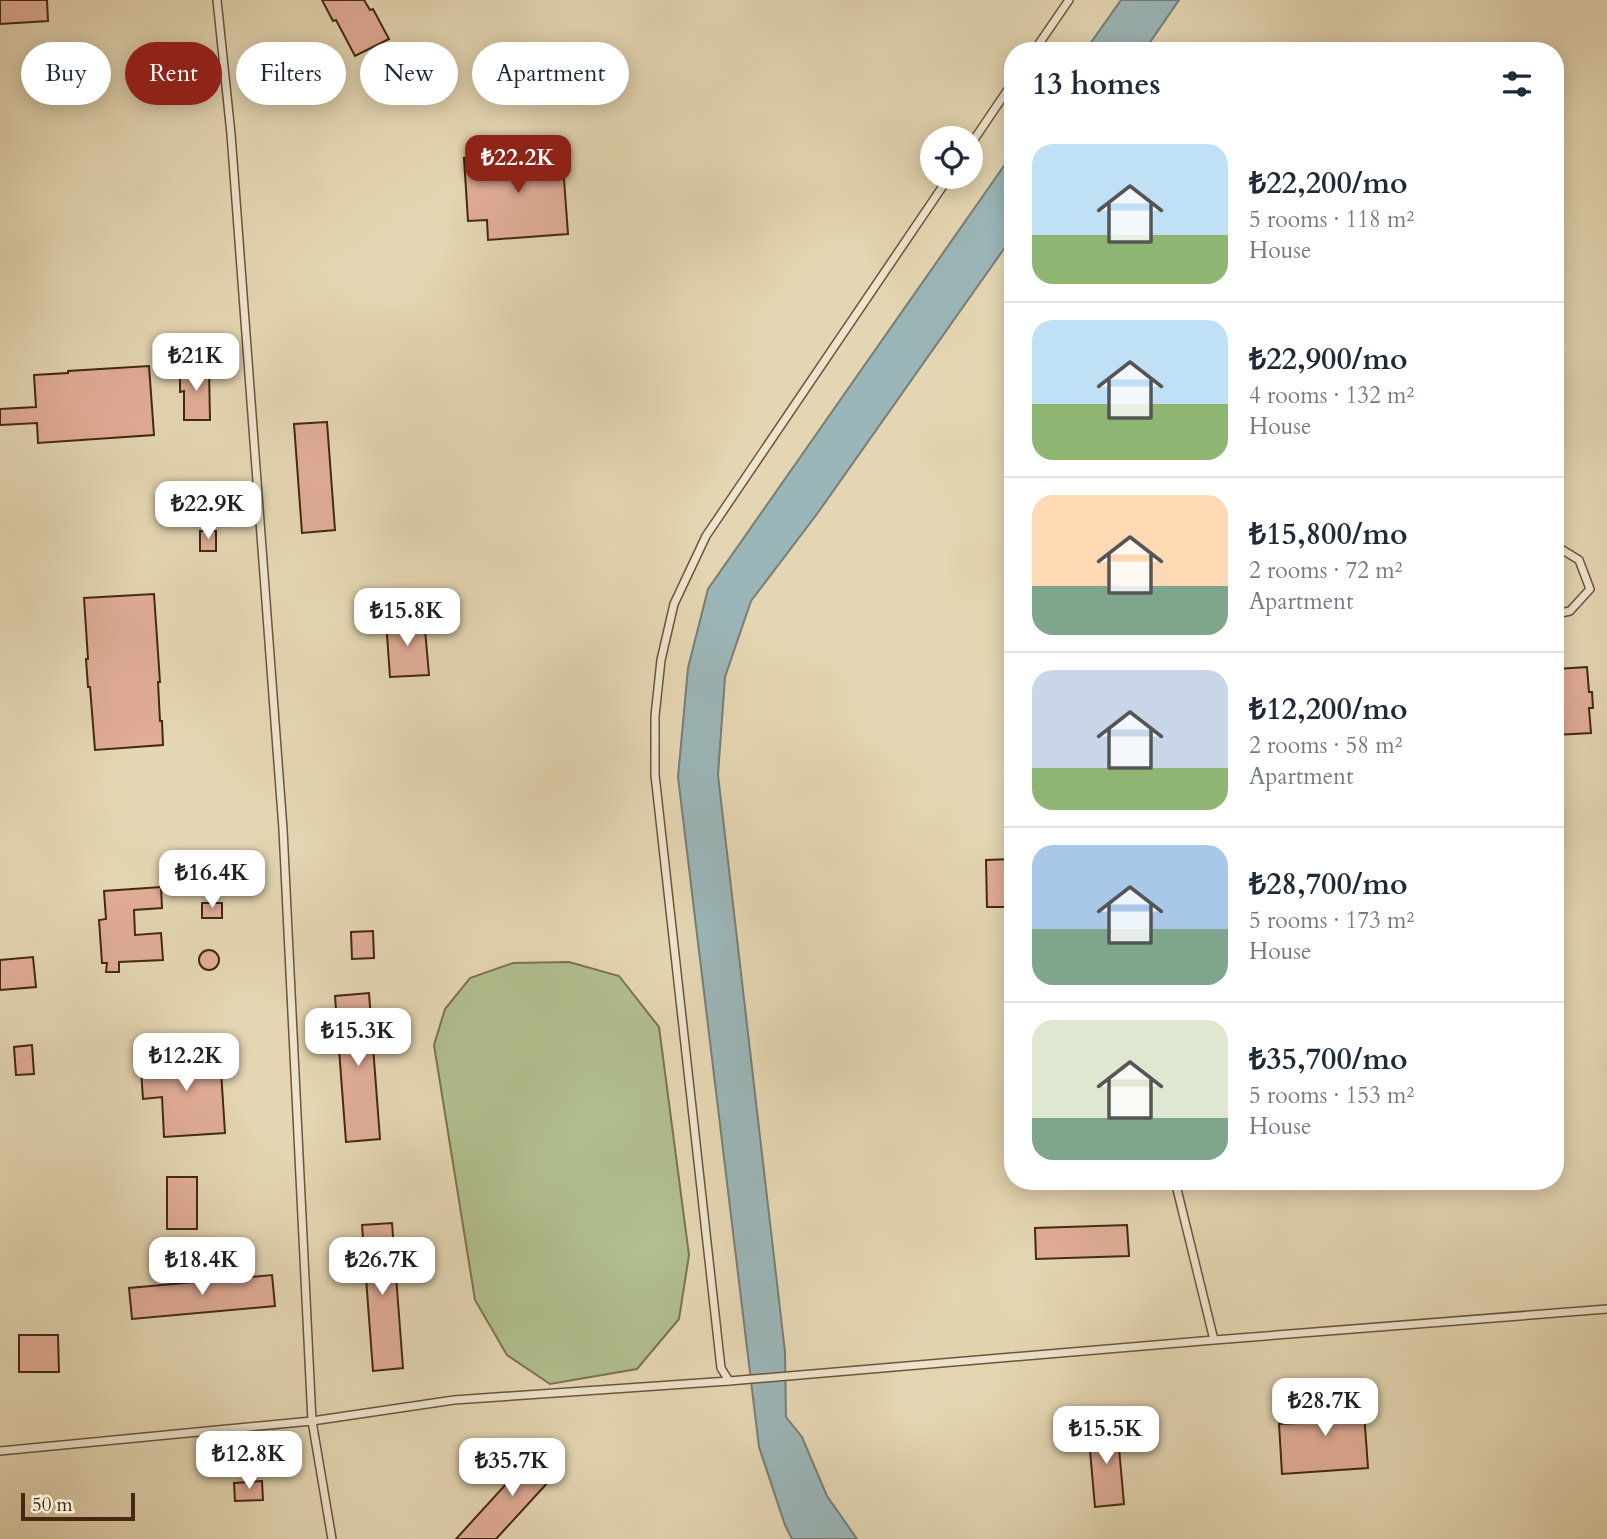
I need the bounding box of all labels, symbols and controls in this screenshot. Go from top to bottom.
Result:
chip: Buy [21,42,111,105]
chip: Rent [125,42,222,105]
chip: Filters [236,42,346,105]
chip: New [360,42,458,105]
chip: Apartment [472,42,629,105]
text: 13 homes [1032,64,1161,105]
icon: filters [1498,65,1536,103]
map controls [920,126,983,189]
button: locate [920,126,983,189]
pin: ₺22.2K [461,136,575,195]
text: ₺22.2K [481,142,555,173]
text: ₺22,200/mo [1249,163,1408,204]
icon: home [1088,172,1172,256]
text: 5 rooms · 118 m² [1249,204,1414,235]
text: House [1249,235,1311,266]
pin: ₺21K [155,334,237,393]
text: ₺22,900/mo [1249,339,1408,380]
text: ₺21K [168,340,224,371]
icon: home [1088,348,1172,432]
text: 4 rooms · 132 m² [1249,380,1414,411]
text: House [1249,411,1311,442]
pin: ₺22.9K [151,482,265,541]
text: ₺22.9K [171,488,245,519]
text: ₺15,800/mo [1249,514,1408,555]
icon: home [1088,523,1172,607]
text: 2 rooms · 72 m² [1249,555,1402,586]
text: Apartment [1249,586,1353,617]
pin: ₺15.8K [350,588,464,648]
text: ₺15.8K [370,595,444,626]
text: ₺12,200/mo [1249,689,1408,730]
icon: home [1088,698,1172,782]
text: 2 rooms · 58 m² [1249,730,1402,761]
text: Apartment [1249,761,1353,792]
pin: ₺16.4K [155,850,269,910]
text: ₺16.4K [175,857,249,888]
text: ₺28,700/mo [1249,864,1408,905]
icon: home [1088,873,1172,957]
text: 5 rooms · 173 m² [1249,905,1414,936]
text: House [1249,936,1311,967]
pin: ₺15.3K [301,1009,415,1068]
text: ₺15.3K [321,1015,395,1046]
pin: ₺12.2K [129,1034,243,1093]
text: ₺35,700/mo [1249,1039,1408,1080]
text: ₺12.2K [149,1040,223,1071]
icon: home [1088,1048,1172,1132]
text: 5 rooms · 153 m² [1249,1080,1414,1111]
text: House [1249,1111,1311,1142]
pin: ₺18.4K [145,1238,259,1297]
pin: ₺26.7K [325,1238,439,1297]
text: ₺18.4K [165,1244,239,1275]
text: ₺26.7K [345,1244,419,1275]
pin: ₺28.7K [1268,1378,1382,1438]
text: ₺28.7K [1288,1385,1362,1416]
pin: ₺15.5K [1049,1406,1163,1466]
text: ₺15.5K [1069,1413,1143,1444]
pin: ₺12.8K [192,1432,306,1491]
text: ₺12.8K [212,1438,286,1469]
pin: ₺35.7K [455,1438,569,1498]
text: ₺35.7K [475,1445,549,1476]
scale bar [21,1490,135,1522]
text: 50 m [32,1492,73,1518]

